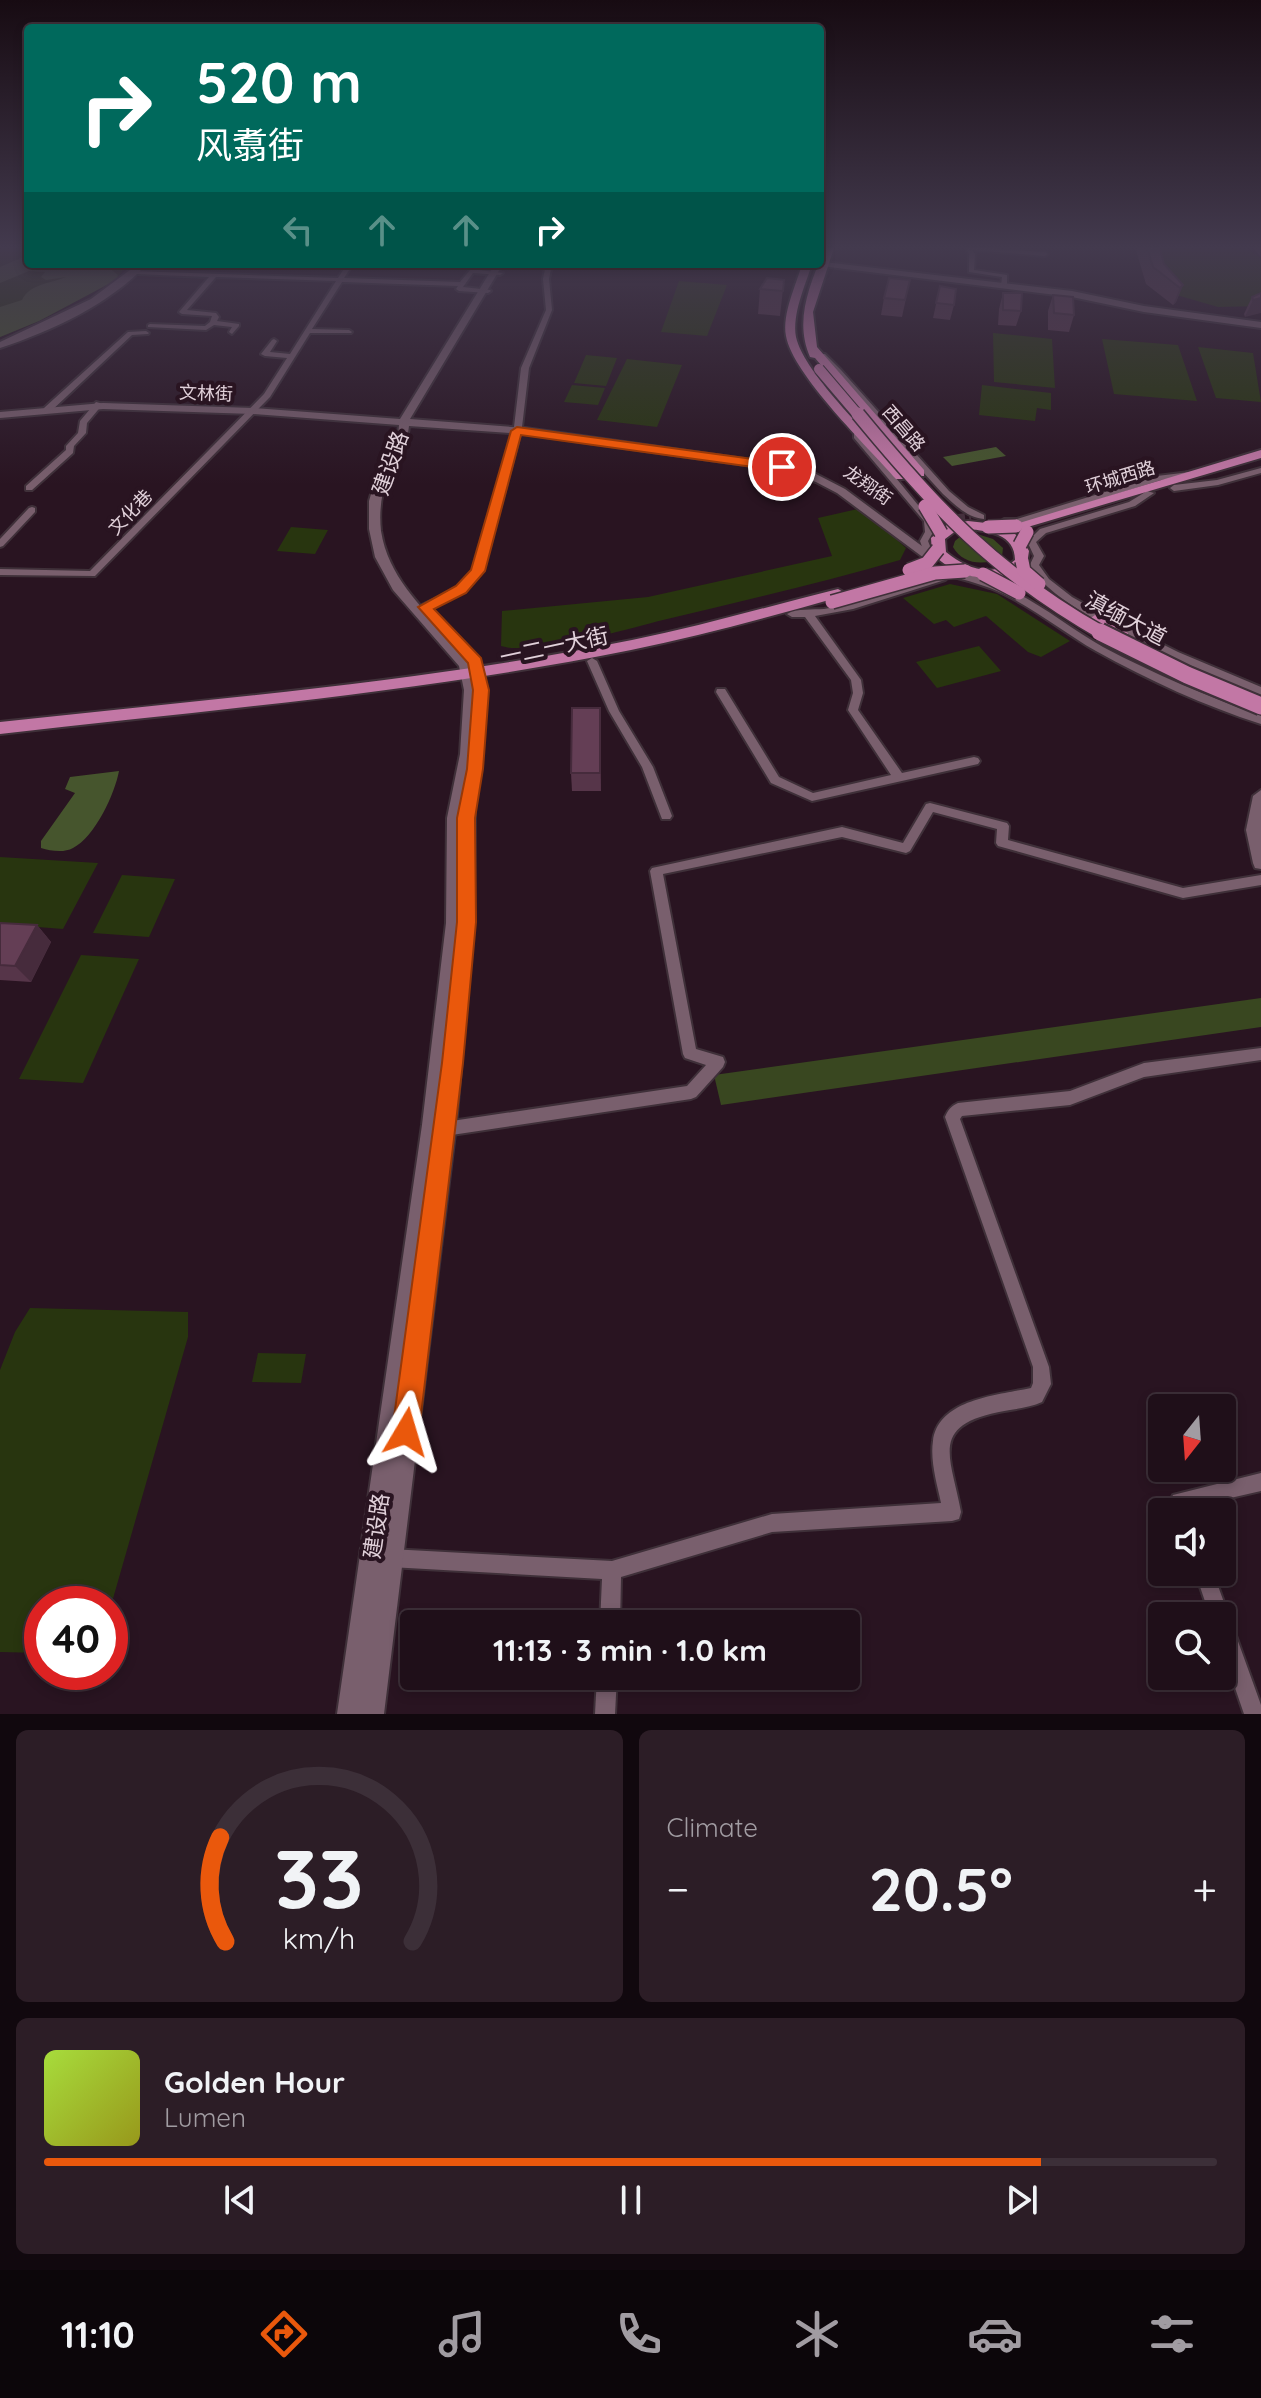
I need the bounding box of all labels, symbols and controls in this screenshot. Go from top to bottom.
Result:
text: 520 m [196,47,362,117]
icon: right [64,56,168,160]
text: 风翥街 [196,122,304,167]
icon: left [276,208,320,252]
icon: ahead [360,208,404,252]
icon: ahead [444,208,488,252]
icon: right [528,208,572,252]
street label: 文林街 [179,381,233,405]
street label: 西昌路 [878,400,930,456]
street label: 建设路 [366,427,414,499]
pin [748,433,816,501]
icon: arrive [760,445,804,489]
street label: 环城西路 [1082,455,1158,499]
street label: 龙翔街 [839,460,897,510]
street label: 文化巷 [103,485,157,539]
street label: 滇缅大道 [1081,585,1171,651]
street label: 一二一大街 [497,621,611,671]
position arrow [364,1390,448,1474]
north arrow [1148,1394,1236,1482]
map controls [1148,1394,1236,1690]
street label: 建设路 [358,1491,394,1561]
button: sound [1148,1498,1236,1586]
speed limit sign: 40 [24,1586,128,1690]
button: search [1148,1602,1236,1690]
text: 11:13 · 3 min · 1.0 km [493,1631,767,1669]
text: Climate [667,1811,758,1844]
text: 33 [275,1825,364,1929]
text: 20.5° [869,1851,1013,1926]
text: − [667,1861,689,1916]
text: + [1192,1861,1217,1916]
text: km/h [283,1920,356,1956]
text: Golden Hour [164,2063,345,2101]
text: Lumen [164,2101,246,2134]
icon: previous [218,2178,262,2222]
icon: pause [609,2178,653,2222]
icon: next [1000,2178,1044,2222]
icon: directions [256,2306,312,2362]
icon: music [434,2306,490,2362]
icon: phone [611,2306,667,2362]
icon: climate [789,2306,845,2362]
icon: car [967,2306,1023,2362]
icon: filters [1144,2306,1200,2362]
text: 11:10 [61,2312,135,2357]

